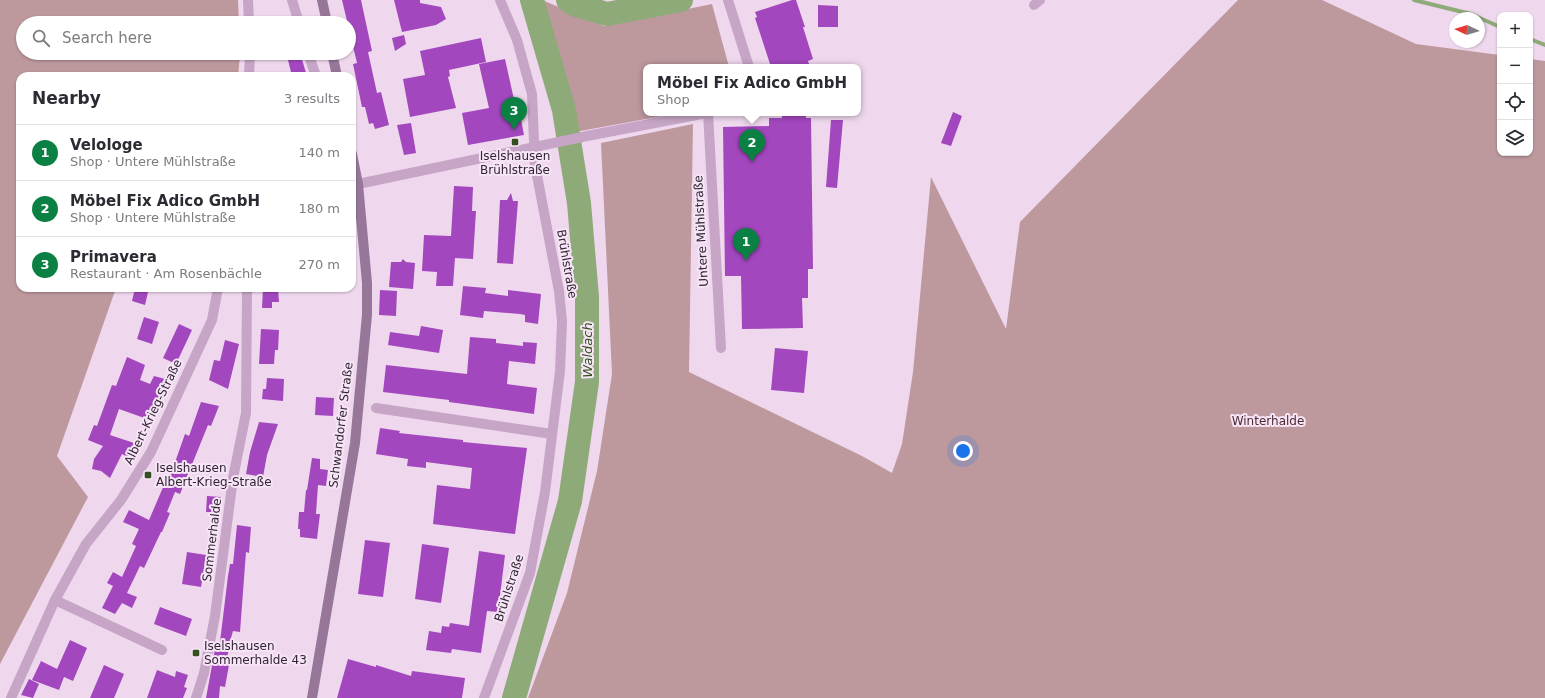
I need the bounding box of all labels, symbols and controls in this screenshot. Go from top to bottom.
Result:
north arrow [1449,12,1485,48]
map controls [1497,12,1533,156]
button: + [1497,12,1533,48]
search box [16,16,356,60]
icon: search [30,27,52,49]
text: Search here [62,29,152,47]
button: − [1497,48,1533,84]
popup [643,64,861,116]
text: Möbel Fix Adico GmbH [657,74,847,92]
button: locate [1497,84,1533,120]
text: Nearby [32,88,101,108]
text: 3 results [284,91,340,106]
text: Shop [657,92,690,107]
pin: 3 [501,97,527,130]
button: layers [1497,120,1533,156]
pin: 2 [739,129,765,162]
text: Velologe [70,136,143,154]
marker: Iselshausen Brühlstraße [510,137,520,147]
text: 1 [40,145,50,160]
text: 140 m [298,145,340,160]
place label: Iselshausen Brühlstraße [480,149,550,177]
text: Shop · Untere Mühlstraße [70,154,236,169]
street label: Untere Mühlstraße [691,175,711,287]
text: Möbel Fix Adico GmbH [70,192,260,210]
text: 2 [40,201,50,216]
text: 180 m [298,201,340,216]
text: Shop · Untere Mühlstraße [70,210,236,225]
street label: Brühlstraße [554,228,580,300]
pin: 1 [733,228,759,261]
text: Primavera [70,248,157,266]
text: 3 [40,257,50,272]
text: 270 m [298,257,340,272]
text: Restaurant · Am Rosenbächle [70,266,262,281]
water label: Waldach [580,322,595,378]
street label: Albert-Krieg-Straße [121,357,185,467]
street label: Schwandorfer Straße [326,361,356,489]
park label: Winterhalde [1232,414,1304,428]
your location [953,441,973,461]
place label: Iselshausen Albert-Krieg-Straße [156,461,272,489]
marker: Iselshausen Albert-Krieg-Straße [143,470,153,480]
street label: Sommerhalde [200,498,224,582]
street label: Brühlstraße [492,553,526,623]
place label: Iselshausen Sommerhalde 43 [204,639,307,667]
marker: Iselshausen Sommerhalde 43 [191,648,201,658]

